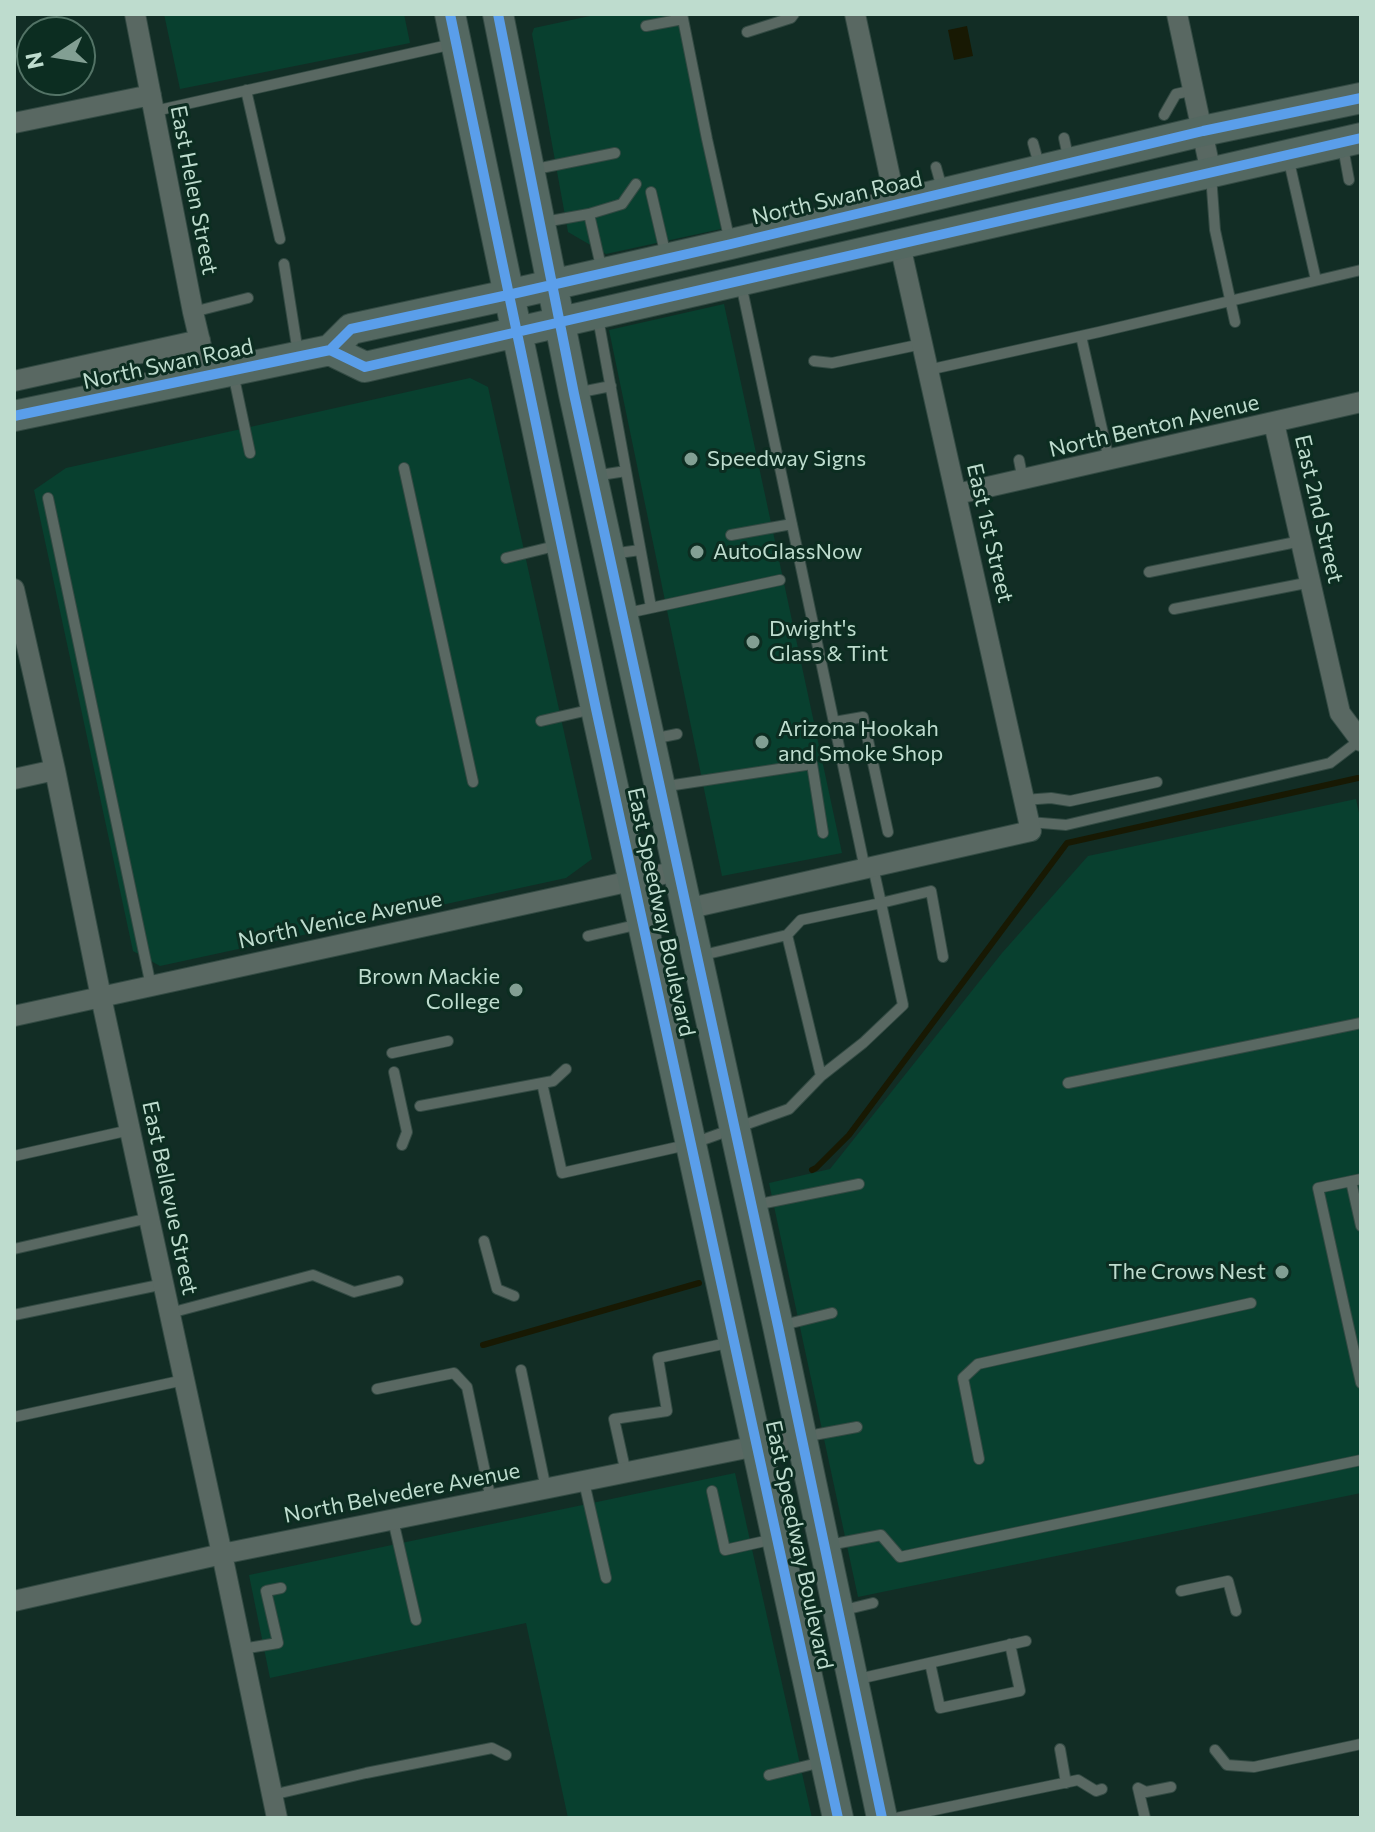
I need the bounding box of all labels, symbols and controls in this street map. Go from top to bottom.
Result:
north arrow [16,16,96,96]
text: N [19,50,49,72]
street label: East Helen Street [165,103,223,277]
street label: North Swan Road [749,166,925,230]
street label: North Swan Road [80,333,256,395]
street label: North Benton Avenue [1046,389,1262,463]
street label: East 2nd Street [1289,432,1349,586]
place label: Speedway Signs [707,446,866,472]
marker: Speedway Signs [682,450,700,468]
street label: East 1st Street [961,461,1019,605]
place label: AutoGlassNow [713,539,862,565]
marker: AutoGlassNow [688,543,706,561]
place label: Dwight's Glass & Tint [769,616,888,668]
marker: Dwight's Glass & Tint [744,633,762,651]
place label: Arizona Hookah and Smoke Shop [778,716,943,768]
marker: Arizona Hookah and Smoke Shop [753,733,771,751]
street label: East Speedway Boulevard [622,785,700,1039]
street label: North Venice Avenue [236,885,444,955]
place label: Brown Mackie College [358,964,500,1016]
marker: Brown Mackie College [507,981,525,999]
street label: East Bellevue Street [137,1099,203,1297]
place label: The Crows Nest [1108,1259,1266,1285]
marker: The Crows Nest [1273,1263,1291,1281]
street label: East Speedway Boulevard [760,1418,838,1672]
street label: North Belvedere Avenue [282,1457,522,1529]

